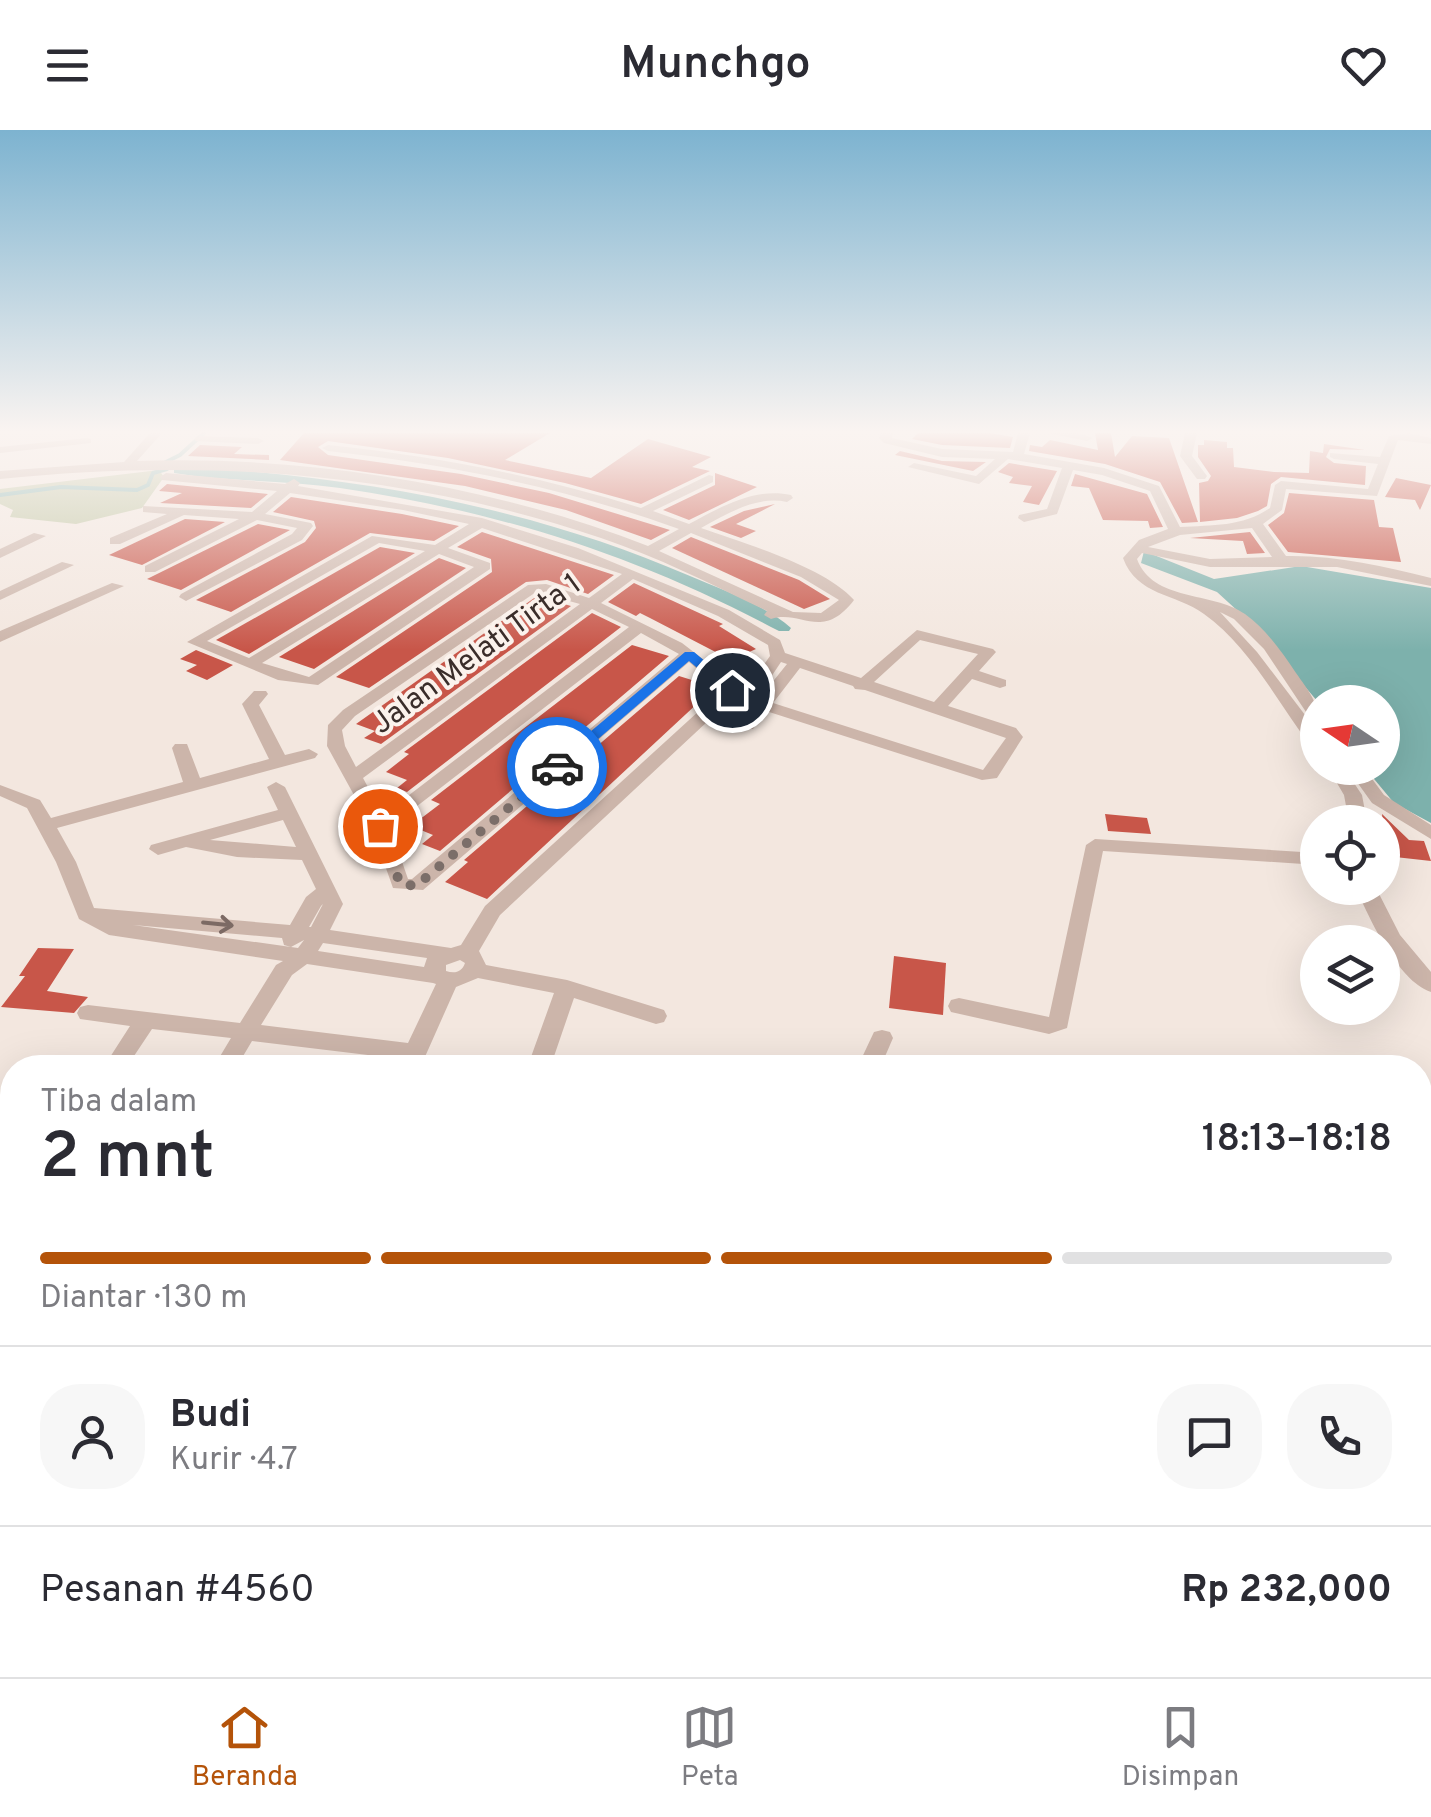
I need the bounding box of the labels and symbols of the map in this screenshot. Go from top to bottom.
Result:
street label: Jalan Melati Tirta 1 [365,567,590,744]
pin [690,648,775,733]
north arrow [1300,685,1400,785]
courier [507,717,607,817]
pin [338,784,423,869]
one-way arrow [202,915,234,934]

